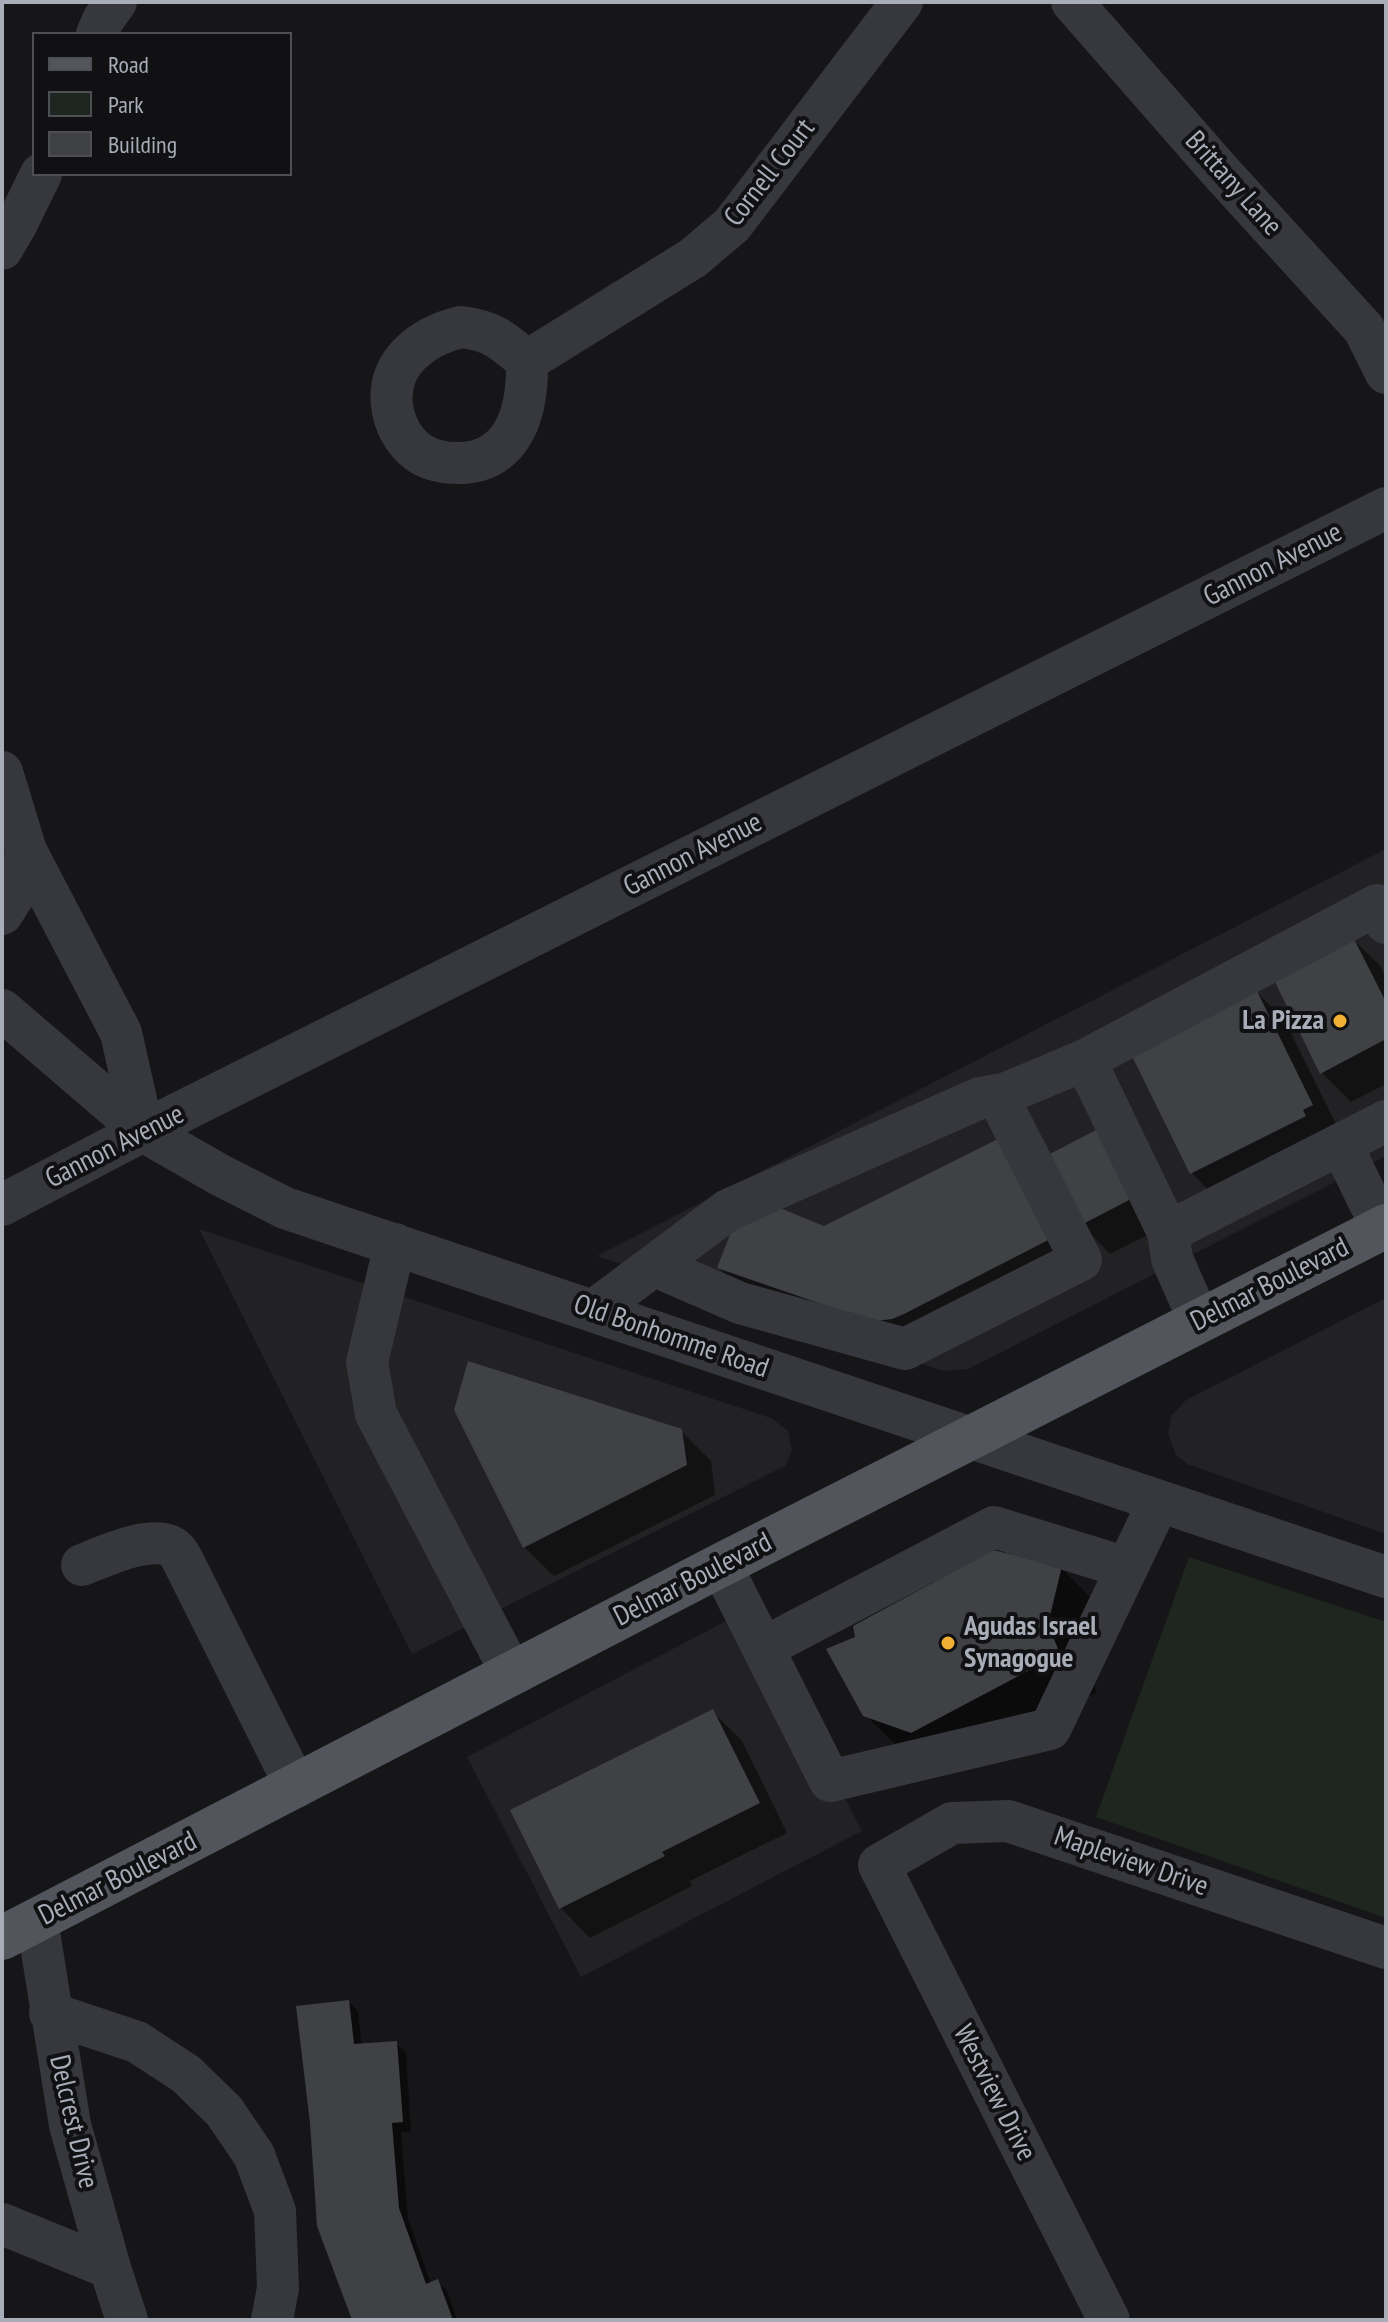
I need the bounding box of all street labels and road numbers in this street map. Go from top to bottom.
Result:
street label: Cornell Court [718,113,822,233]
street label: Brittany Lane [1177,125,1289,243]
street label: Gannon Avenue [1198,516,1348,614]
street label: Gannon Avenue [618,806,768,904]
street label: Gannon Avenue [40,1098,190,1196]
street label: Delmar Boulevard [1185,1231,1355,1339]
street label: Old Bonhomme Road [569,1288,773,1386]
street label: Delmar Boulevard [608,1526,778,1634]
street label: Mapleview Drive [1050,1820,1212,1904]
street label: Delmar Boulevard [33,1825,203,1933]
street label: Westview Drive [945,2019,1043,2167]
street label: Delcrest Drive [41,2052,105,2192]

